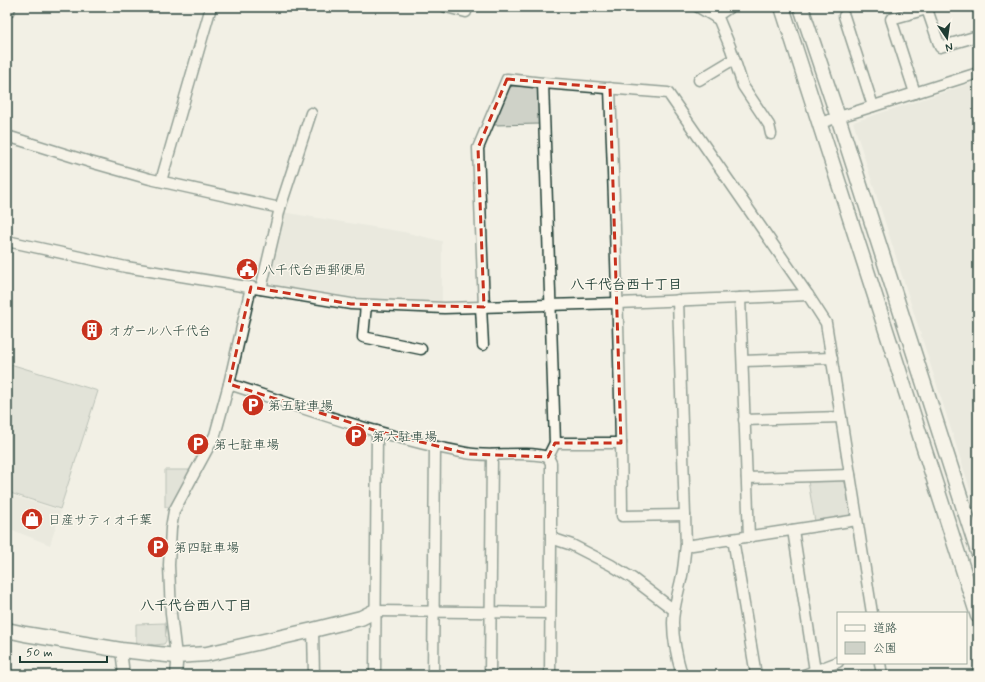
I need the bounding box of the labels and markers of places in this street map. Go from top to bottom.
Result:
public building icon: 八千代台西郵便局 [234,256,260,282]
place label: 八千代台西郵便局 [262,262,366,279]
building icon: オガール八千代台 [79,317,105,343]
place label: オガール八千代台 [108,323,211,340]
parking icon: 第五駐車場 [240,392,266,418]
place label: 第五駐車場 [268,398,333,415]
parking icon: 第六駐車場 [343,423,369,449]
place label: 第六駐車場 [372,429,437,446]
parking icon: 第七駐車場 [185,431,211,457]
place label: 第七駐車場 [214,437,279,454]
shop icon: 日産サティオ千葉 [19,506,45,532]
place label: 日産サティオ千葉 [48,512,152,529]
parking icon: 第四駐車場 [145,534,171,560]
place label: 第四駐車場 [174,540,239,557]

